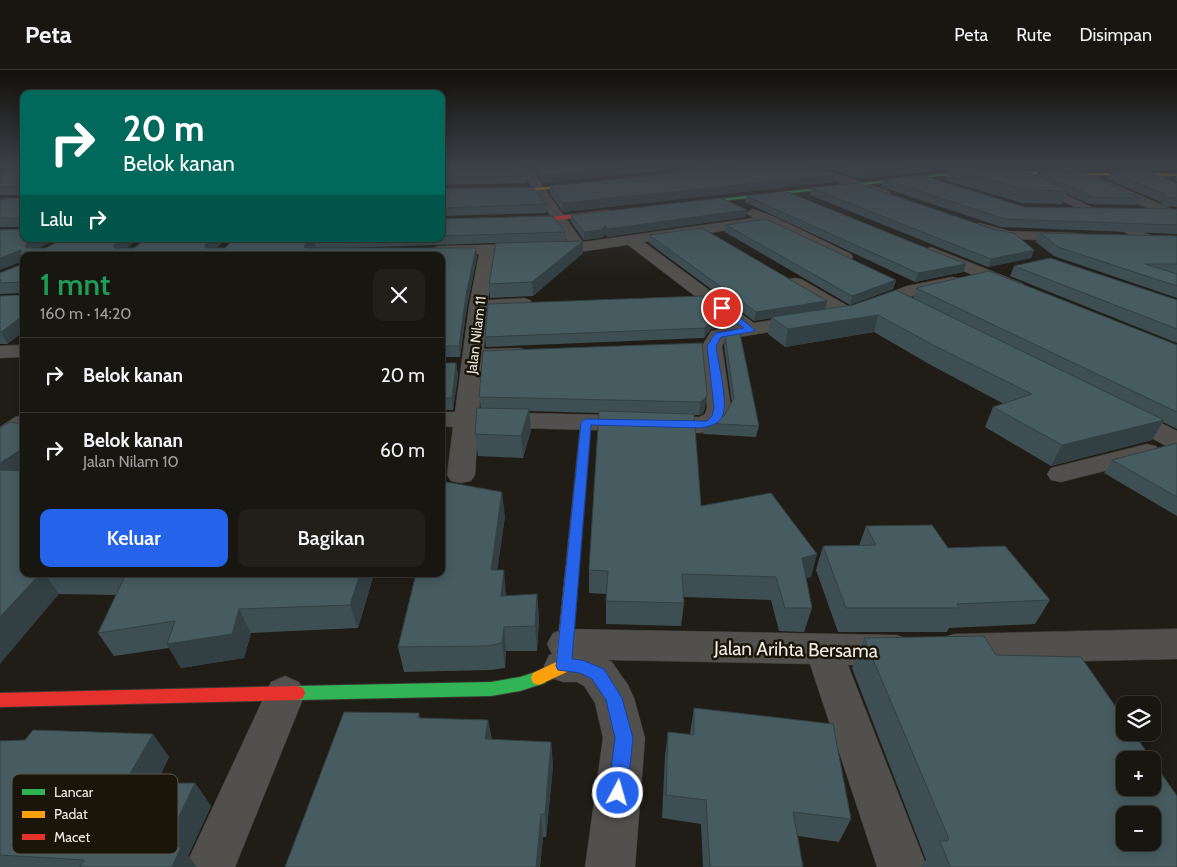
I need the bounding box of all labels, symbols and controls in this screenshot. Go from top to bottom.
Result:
text: Peta [25,20,72,49]
text: Peta [954,24,988,46]
text: Rute [1016,24,1051,46]
text: Disimpan [1079,24,1152,46]
text: 20 m [123,107,205,150]
icon: right [40,110,105,175]
text: Belok kanan [123,150,235,177]
icon: right [83,205,111,233]
text: Lalu [40,208,73,231]
text: 1 mnt [40,266,110,303]
button: close [373,269,425,321]
pin [701,287,743,329]
icon: arrive [708,294,736,322]
street label: Jalan Nilam 11 [462,295,490,376]
text: 160 m · 14:20 [40,304,131,323]
icon: right [40,361,68,389]
text: Belok kanan [83,364,183,387]
text: 20 m [381,364,425,387]
text: Belok kanan [83,429,183,452]
icon: right [40,436,68,464]
text: 60 m [380,439,425,462]
text: Jalan Nilam 10 [83,452,179,471]
button: Keluar [40,509,228,567]
button: Bagikan [238,509,425,567]
street label: Jalan Arihta Bersama [713,637,878,662]
map controls [1116,696,1161,851]
button: layers [1116,696,1161,741]
button: + [1116,751,1161,796]
position arrow [591,766,643,818]
legend [12,774,178,854]
text: Lancar [54,783,94,801]
text: Padat [54,805,88,823]
button: − [1116,806,1161,851]
text: Macet [54,828,90,846]

